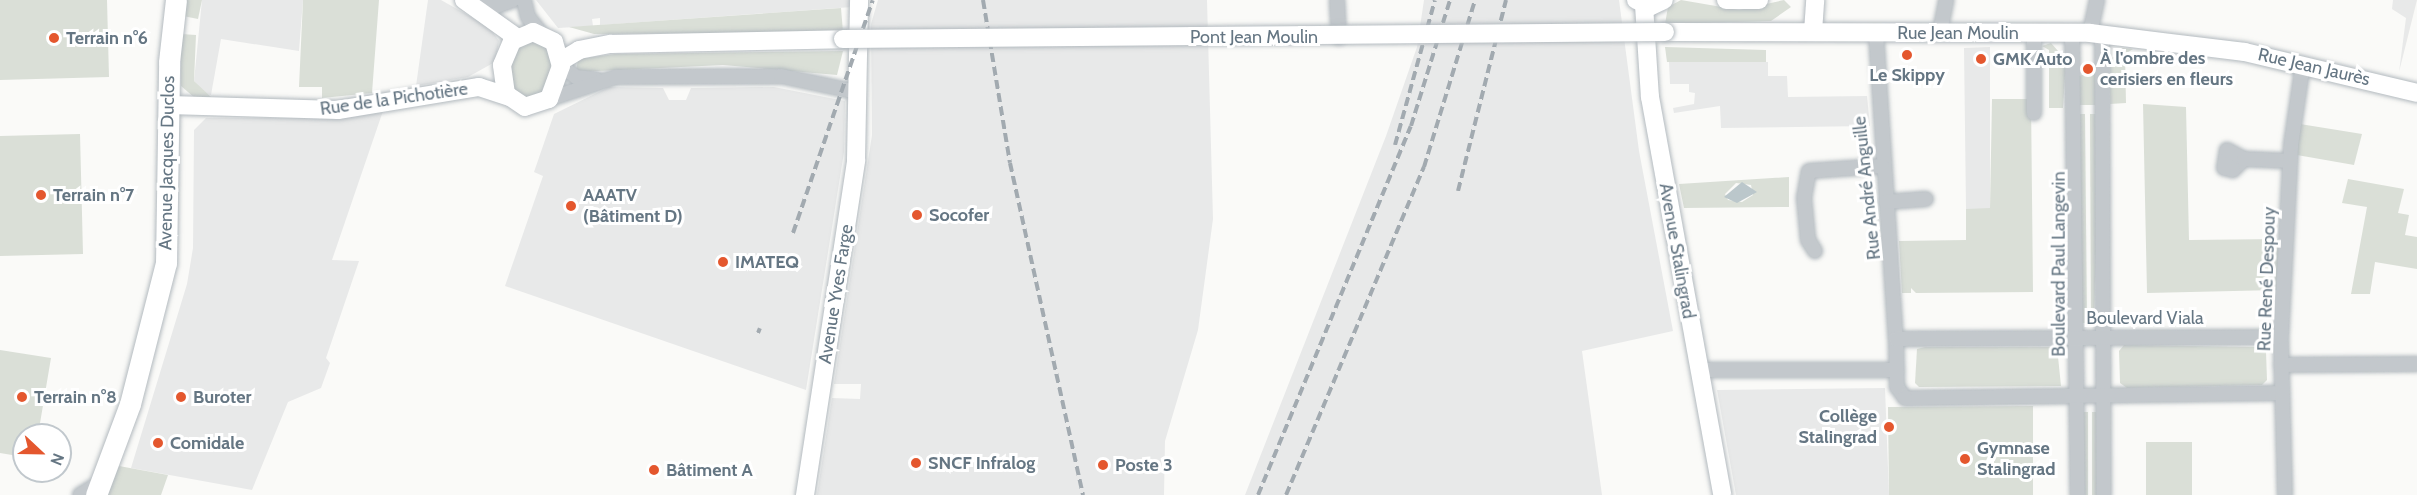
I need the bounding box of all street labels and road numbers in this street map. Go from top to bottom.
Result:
street label: Rue Jean Moulin [1897,22,2019,44]
street label: Pont Jean Moulin [1190,26,1318,48]
street label: Rue Jean Jaurès [2256,44,2372,90]
street label: Avenue Jacques Duclos [155,76,179,250]
street label: Rue de la Pichotière [319,78,469,120]
street label: Rue André Anguille [1849,115,1885,261]
street label: Boulevard Paul Langevin [2048,171,2070,357]
street label: Avenue Stalingrad [1654,181,1700,321]
street label: Rue René Despouy [2254,206,2280,352]
street label: Avenue Yves Farge [814,223,858,365]
street label: Boulevard Viala [2086,307,2204,329]

